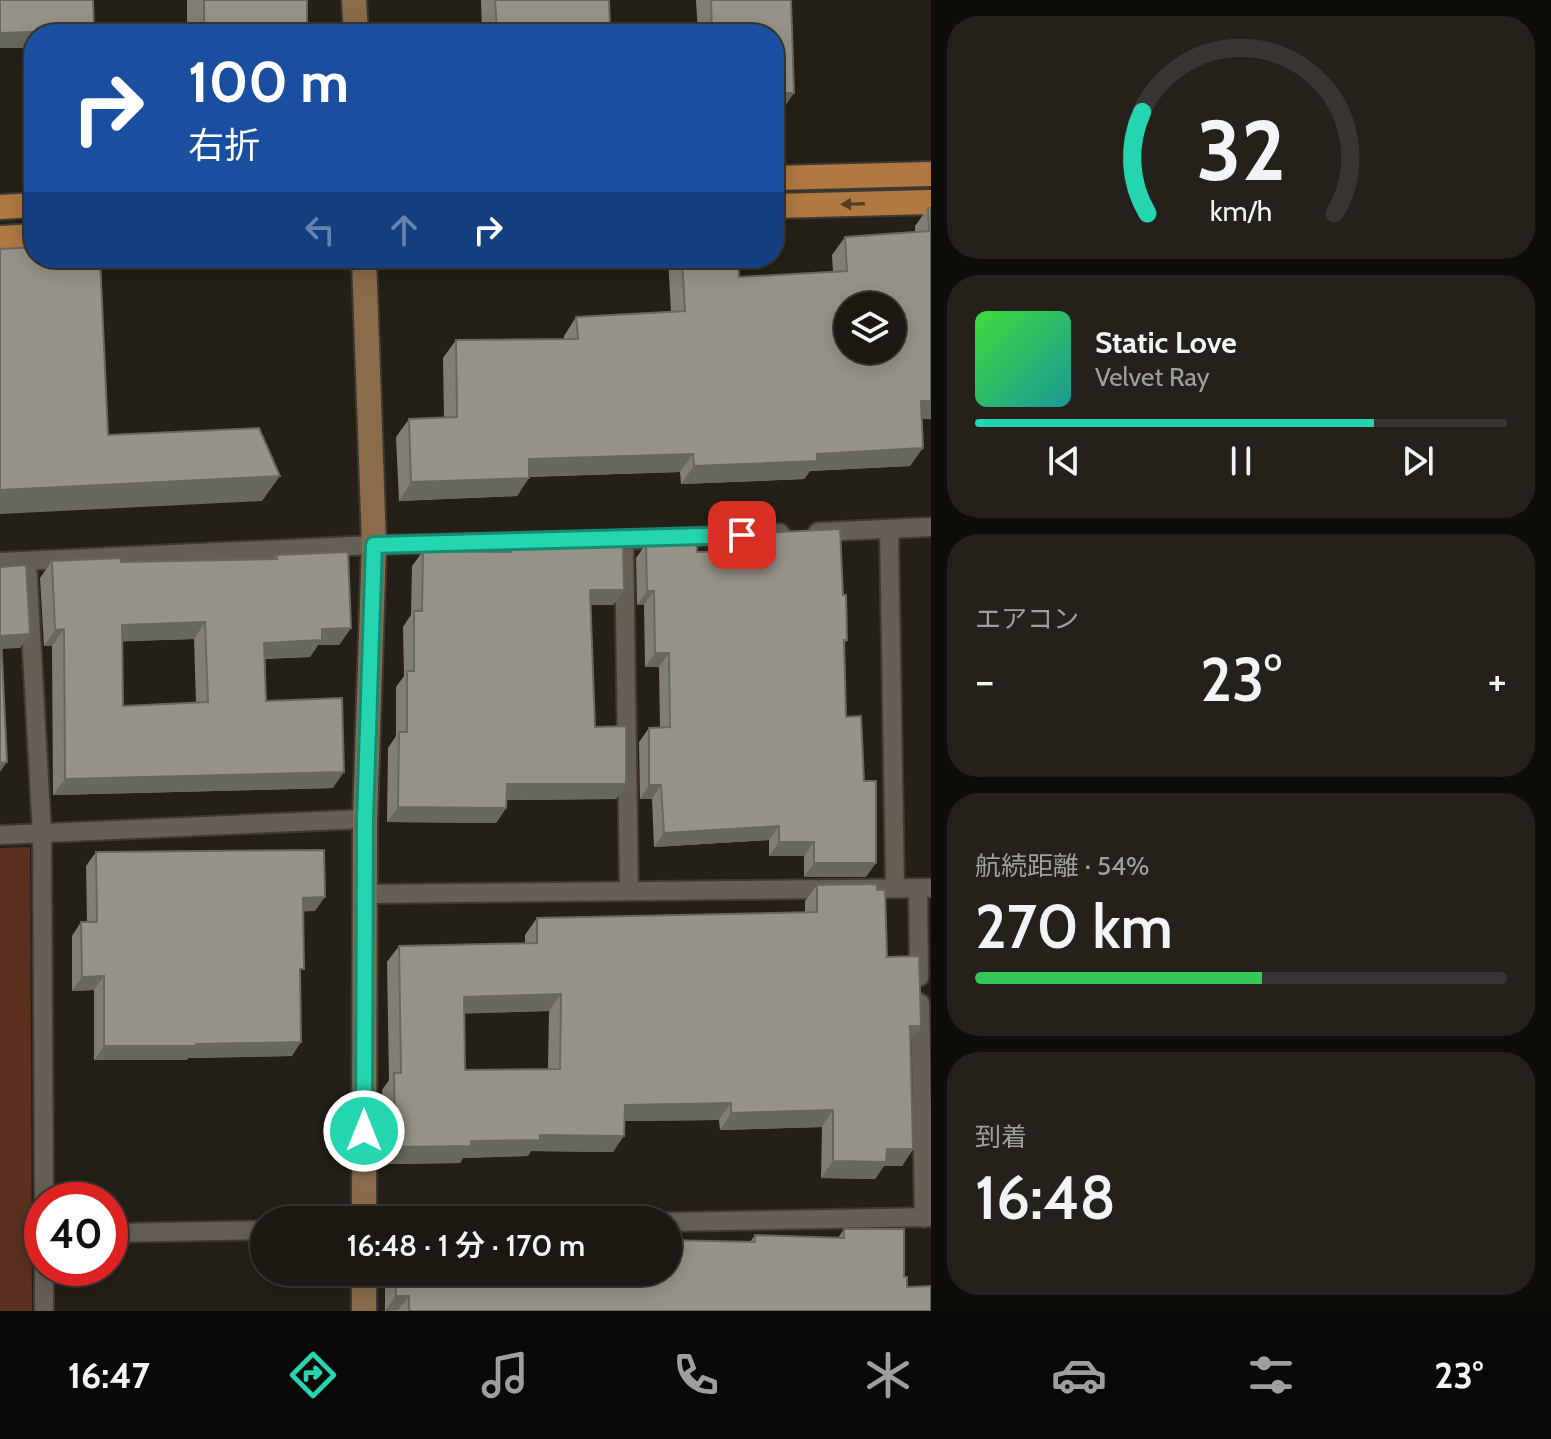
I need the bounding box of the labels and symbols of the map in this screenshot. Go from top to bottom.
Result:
one-way arrow [840,198,865,210]
pin [708,501,776,569]
position arrow [322,1089,406,1173]
speed limit sign: 40 [24,1182,128,1286]

